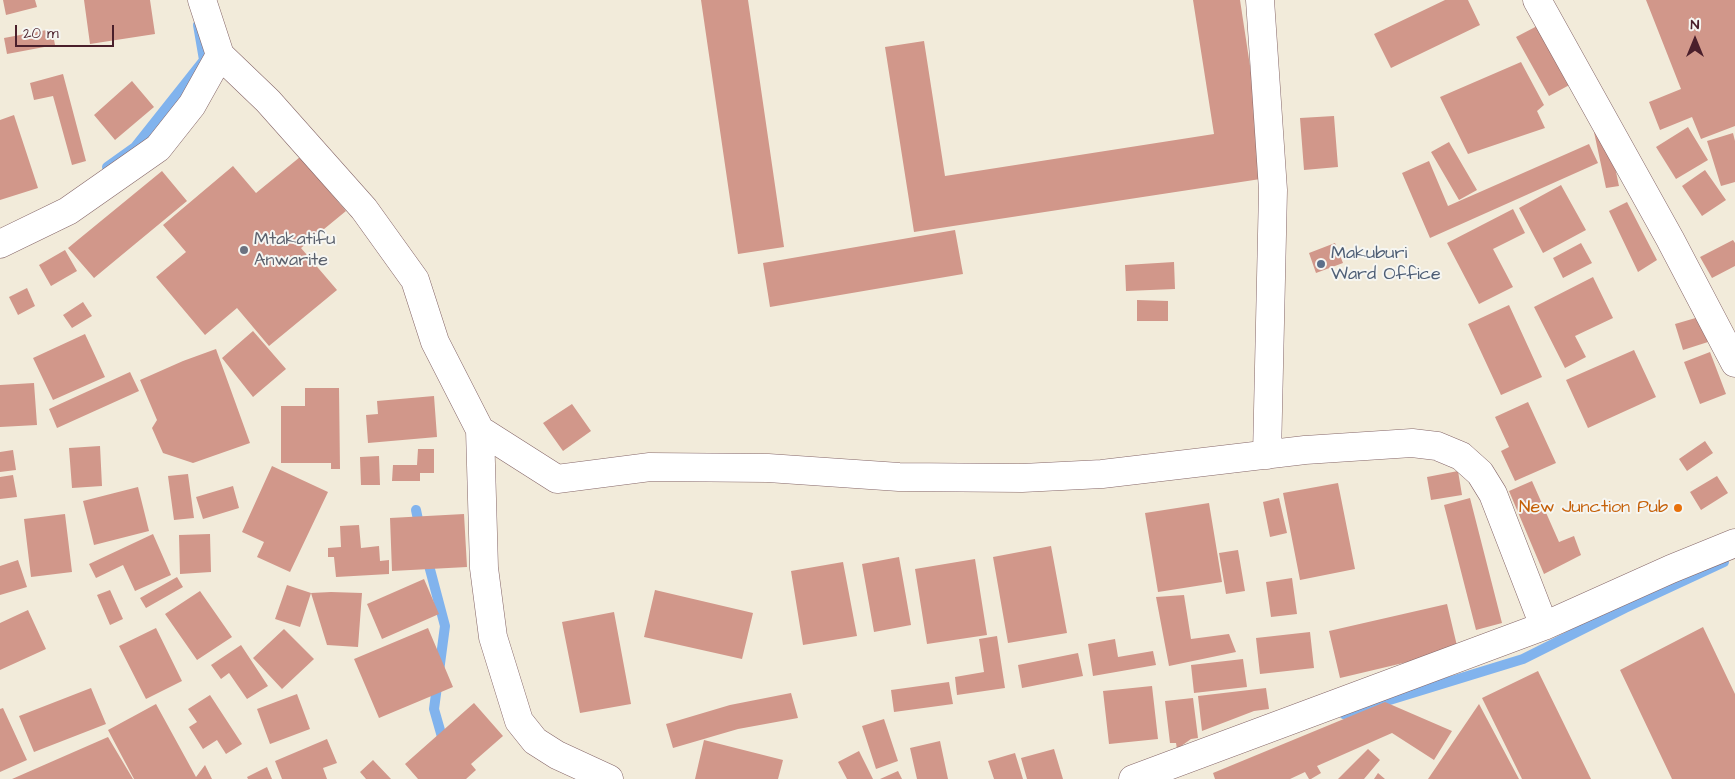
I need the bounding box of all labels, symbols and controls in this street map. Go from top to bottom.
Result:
scale bar [18,15,116,47]
north arrow [1670,15,1720,65]
text: N [1691,15,1699,35]
text: 20 m [23,23,59,44]
place label: Mtakatifu Anwarite [254,229,335,272]
place label: Makuburi Ward Office [1331,243,1441,286]
marker: Mtakatifu Anwarite [238,244,250,256]
marker: Makuburi Ward Office [1315,258,1327,270]
place label: New Junction Pub [1519,497,1668,519]
marker: New Junction Pub [1672,502,1684,514]

